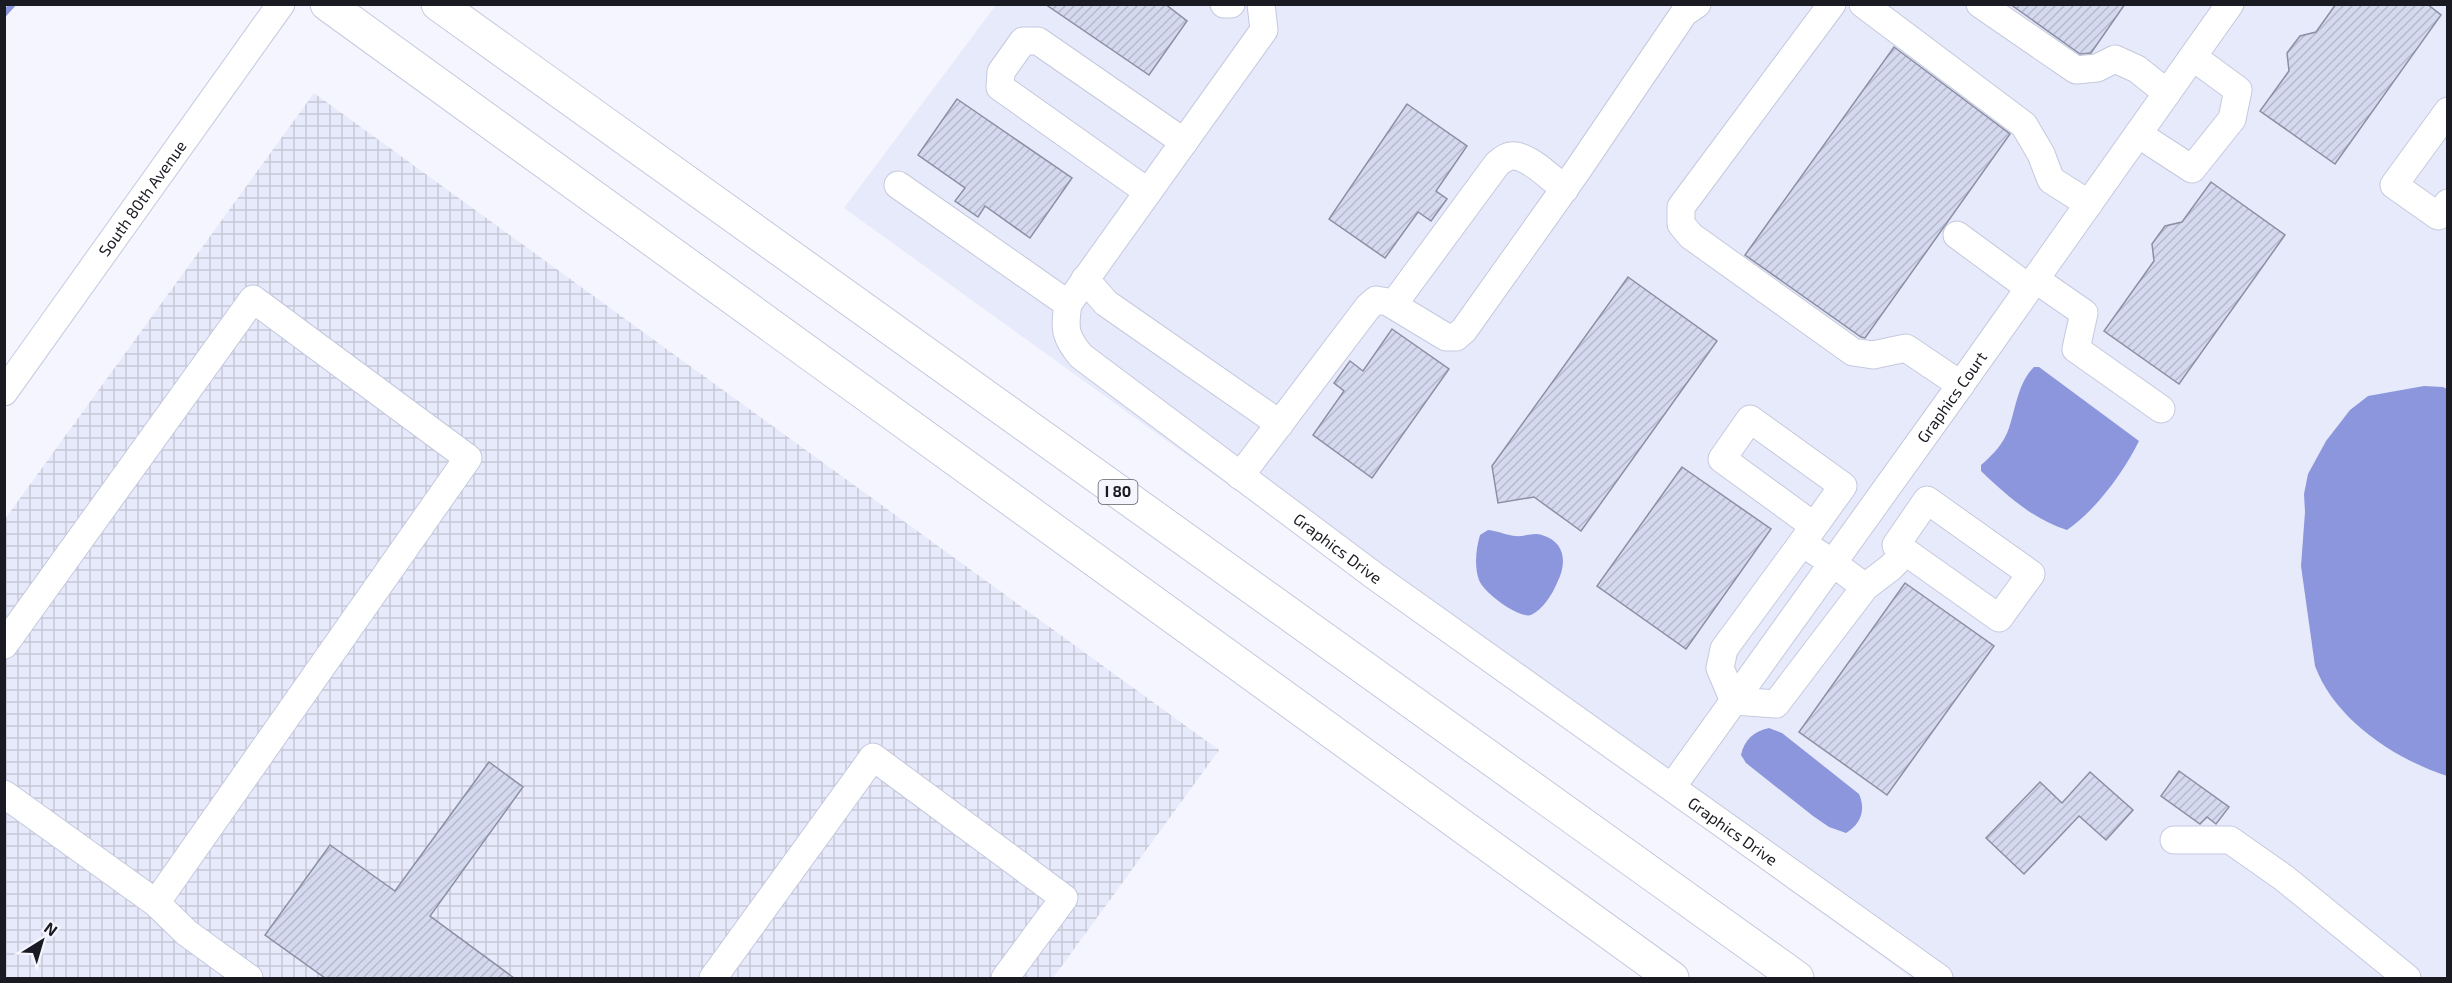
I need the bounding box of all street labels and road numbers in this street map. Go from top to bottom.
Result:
street label: South 80th Avenue [94,136,190,260]
street label: Graphics Court [1913,348,1990,446]
road number: I 80 [1098,480,1138,504]
street label: Graphics Drive [1290,509,1386,587]
street label: Graphics Drive [1685,792,1782,869]

